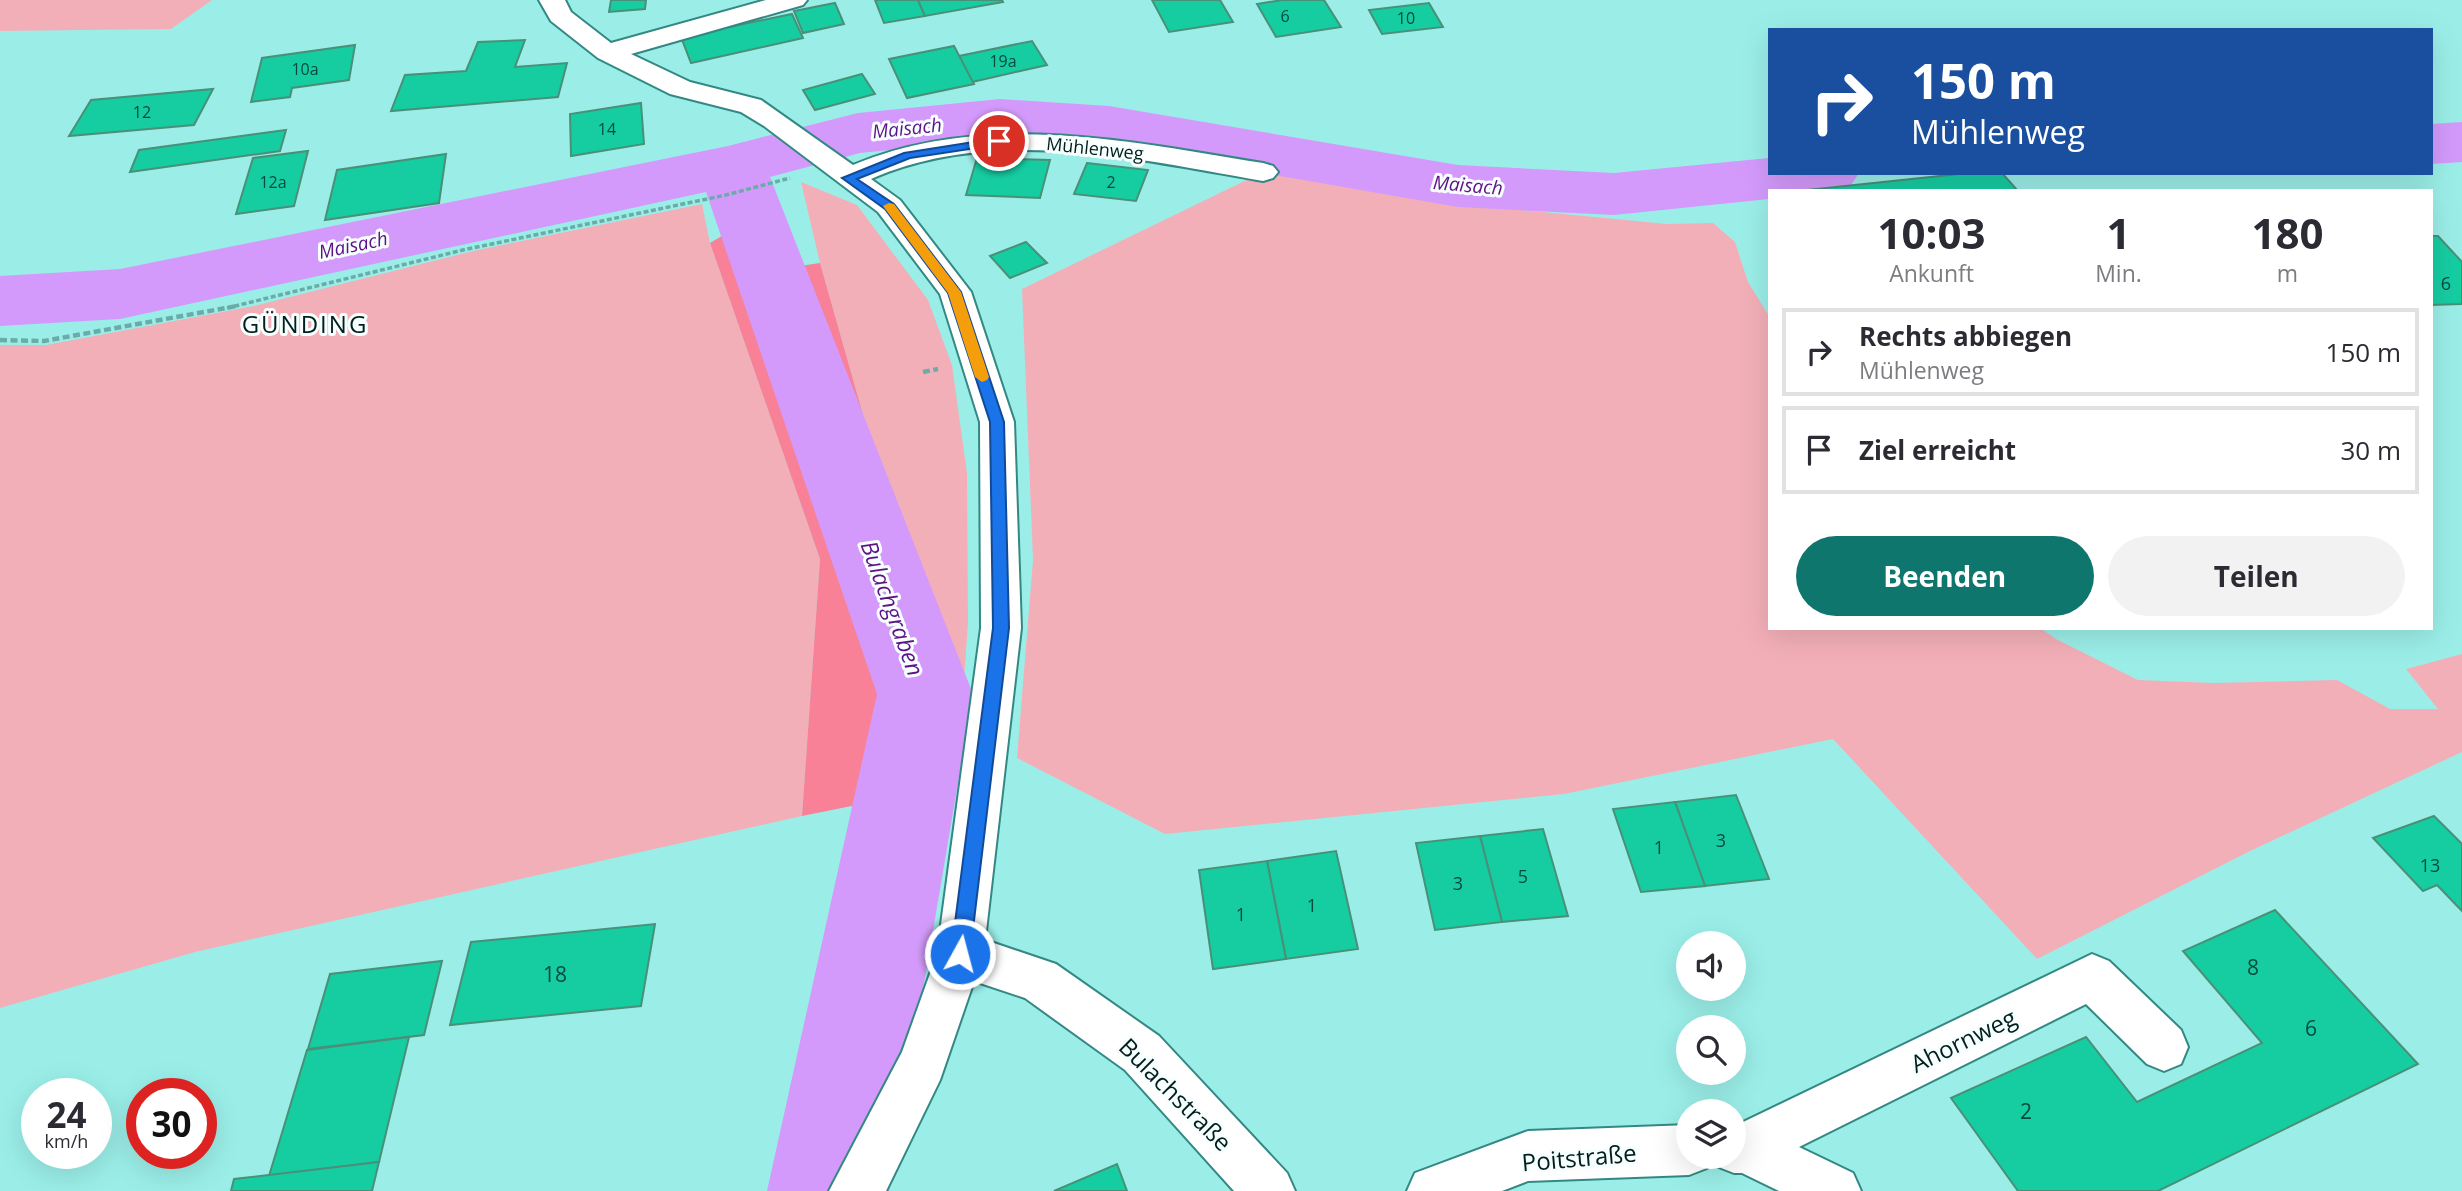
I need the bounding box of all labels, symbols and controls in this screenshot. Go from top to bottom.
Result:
house number: 6 [1280,5,1290,27]
house number: 10 [1397,7,1415,29]
text: 150 m [1911,47,2056,113]
house number: 19a [989,50,1017,72]
icon: right [1796,56,1887,147]
house number: 10a [291,58,319,80]
house number: 12 [133,101,151,123]
text: Mühlenweg [1911,110,2085,153]
water label: Maisach [871,111,943,145]
pin [969,111,1029,171]
house number: 14 [598,118,616,140]
icon: arrive [980,122,1018,160]
street label: Mühlenweg [1045,131,1145,165]
water label: Maisach [1432,169,1504,201]
house number: 12a [259,171,287,193]
house number: 2 [1106,171,1116,193]
text: 10:03 [1878,204,1986,261]
text: 1 [2106,204,2131,261]
text: 180 [2251,204,2323,261]
water label: Maisach [316,225,390,265]
text: Ankunft [1889,257,1974,289]
text: Min. [2095,257,2142,289]
text: m [2277,257,2298,289]
house number: 6 [2441,271,2451,295]
district label: GÜNDING [242,307,368,340]
text: Rechts abbiegen [1859,318,2072,354]
icon: right [1800,333,1838,371]
text: 150 m [2326,334,2401,370]
text: Mühlenweg [1859,354,1984,386]
icon: arrive [1800,431,1838,469]
text: Ziel erreicht [1859,432,2016,468]
text: 30 m [2340,432,2401,468]
water label: Bulachgraben [854,536,932,680]
button: Beenden [1796,536,2094,616]
button: Teilen [2108,536,2405,616]
house number: 3 [1716,828,1726,852]
house number: 1 [1654,835,1664,859]
house number: 13 [2420,853,2440,877]
house number: 5 [1518,864,1528,888]
house number: 3 [1453,871,1463,895]
house number: 1 [1307,893,1317,917]
house number: 1 [1236,902,1246,926]
position arrow [923,917,997,991]
map controls [1676,931,1746,1169]
button: sound [1676,931,1746,1001]
house number: 8 [2247,953,2259,981]
house number: 18 [543,960,567,988]
street label: Ahornweg [1905,1000,2021,1080]
house number: 6 [2305,1014,2317,1042]
button: search [1676,1015,1746,1085]
street label: Bulachstraße [1112,1030,1240,1158]
speed limit sign: 30 [126,1078,217,1169]
text: 24 [46,1091,87,1138]
house number: 2 [2020,1097,2032,1125]
button: layers [1676,1099,1746,1169]
text: km/h [45,1129,88,1153]
street label: Poitstraße [1520,1136,1638,1178]

